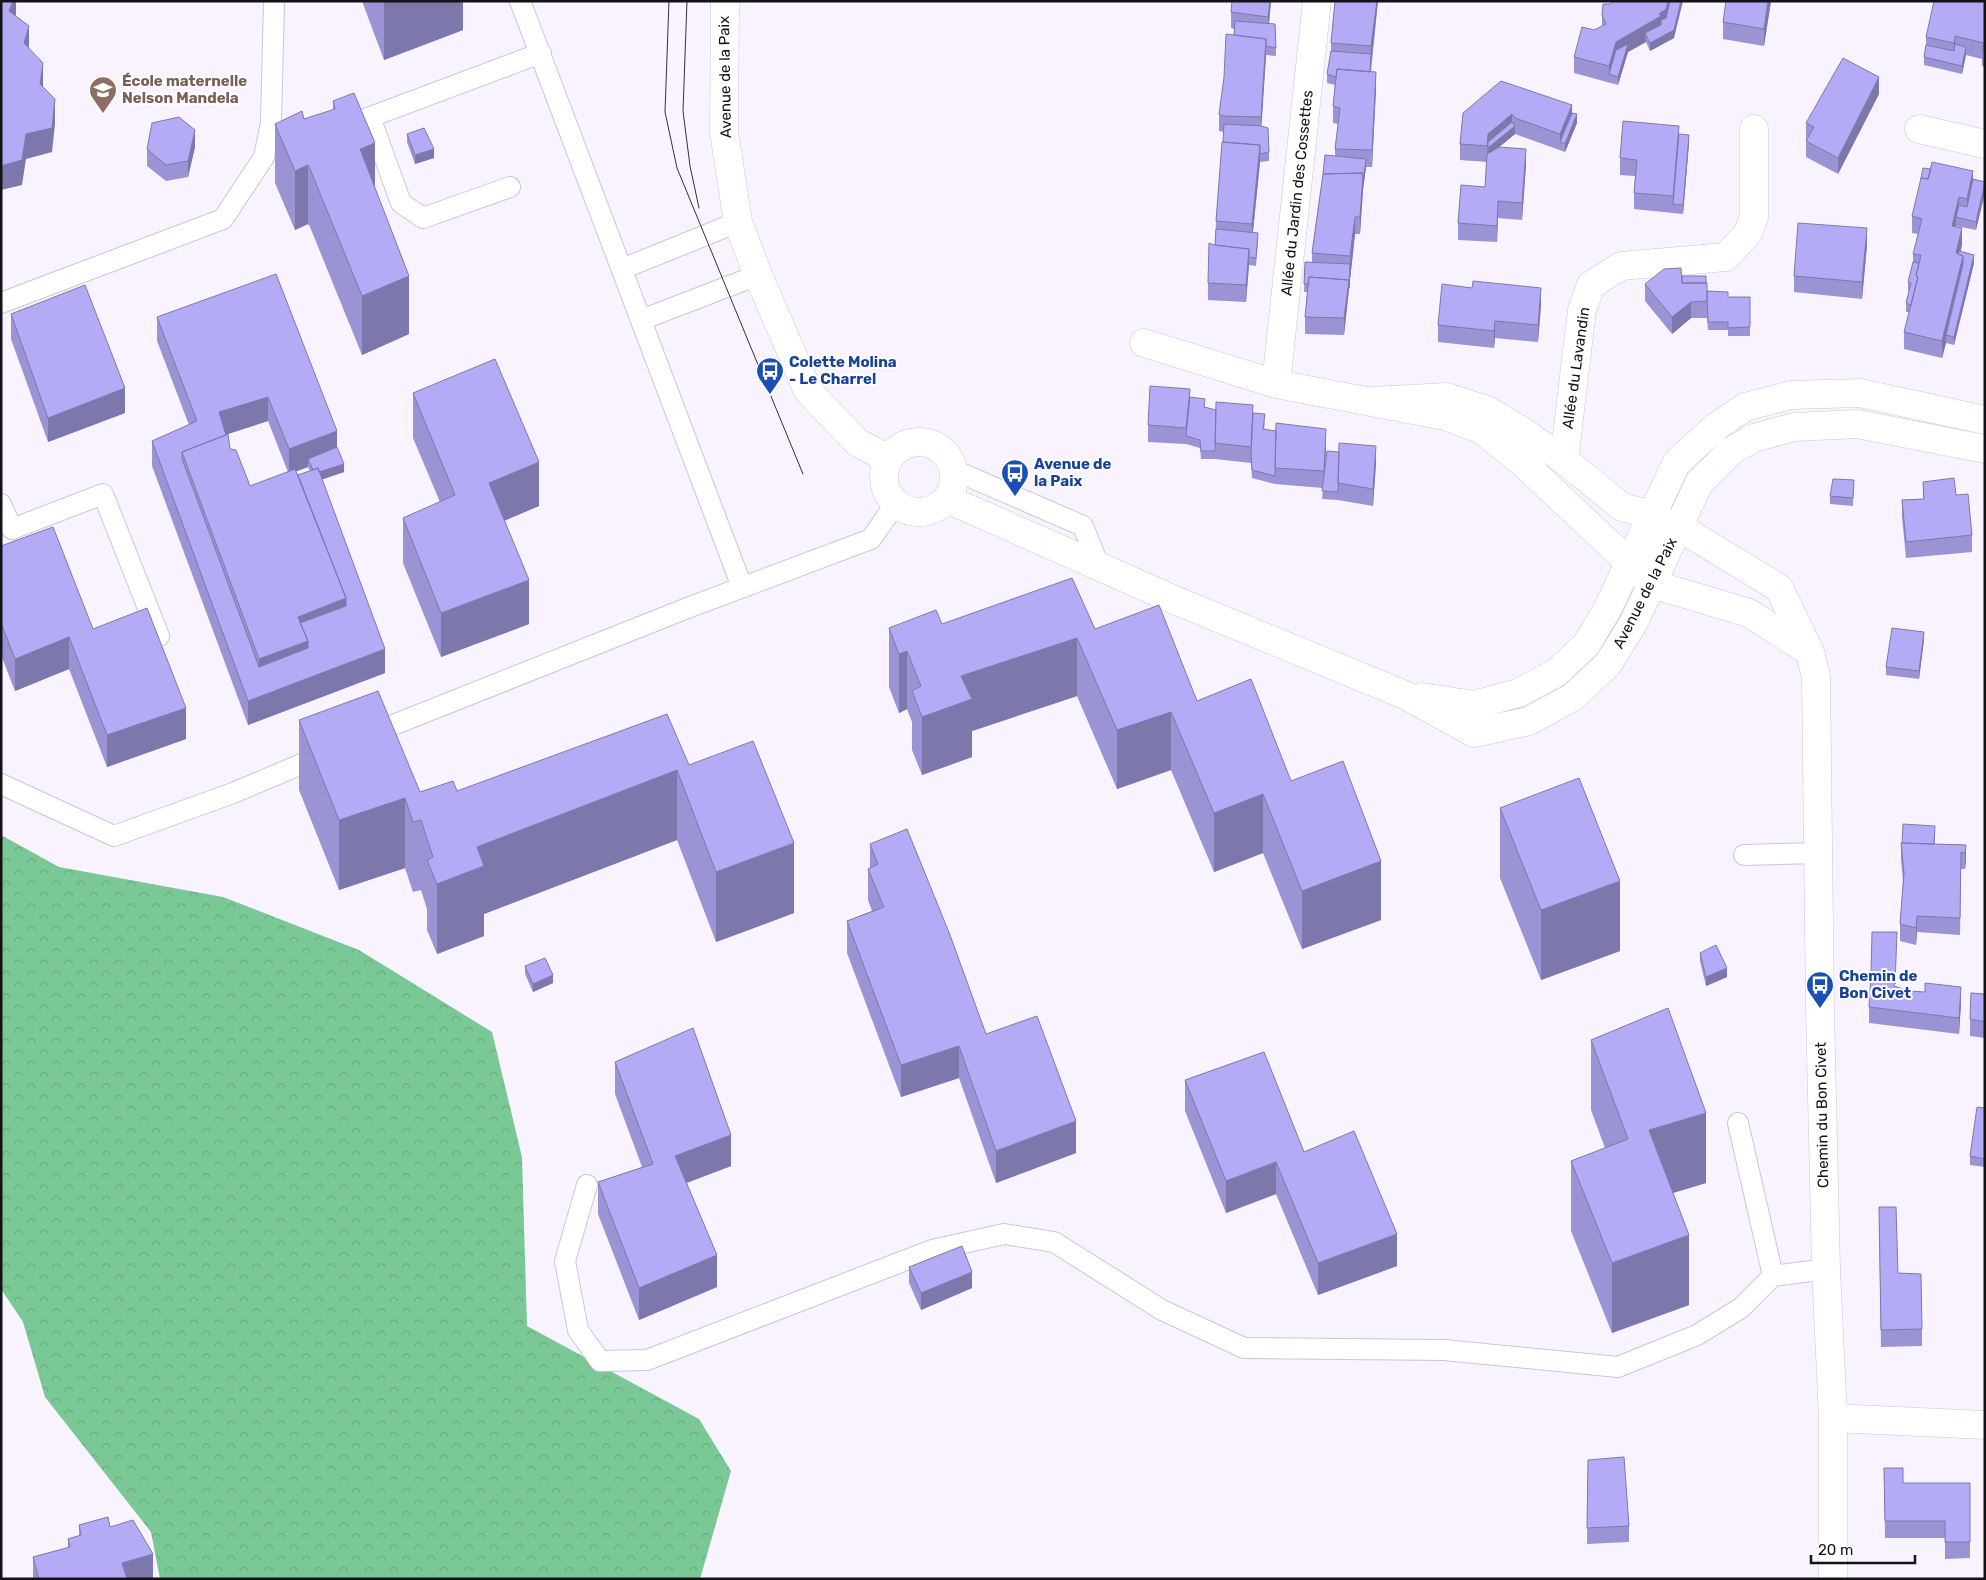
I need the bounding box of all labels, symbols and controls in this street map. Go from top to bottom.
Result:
street label: Avenue de la Paix [715,16,735,138]
place label: École maternelle Nelson Mandela [122,72,247,107]
school or university icon: École maternelle Nelson Mandela [88,75,118,114]
street label: Allée du Jardin des Cossettes [1277,89,1317,297]
street label: Allée du Lavandin [1559,306,1593,430]
place label: Colette Molina - Le Charrel [789,353,897,388]
bus stop icon: Colette Molina - Le Charrel [755,356,785,395]
place label: Avenue de la Paix [1034,455,1112,490]
bus stop icon: Avenue de la Paix [1000,458,1030,497]
street label: Avenue de la Paix [1609,534,1681,652]
place label: Chemin de Bon Civet [1839,967,1918,1002]
bus stop icon: Chemin de Bon Civet [1805,970,1835,1009]
street label: Chemin du Bon Civet [1812,1042,1832,1188]
scale bar [1811,1532,1915,1564]
text: 20 m [1818,1541,1853,1559]

